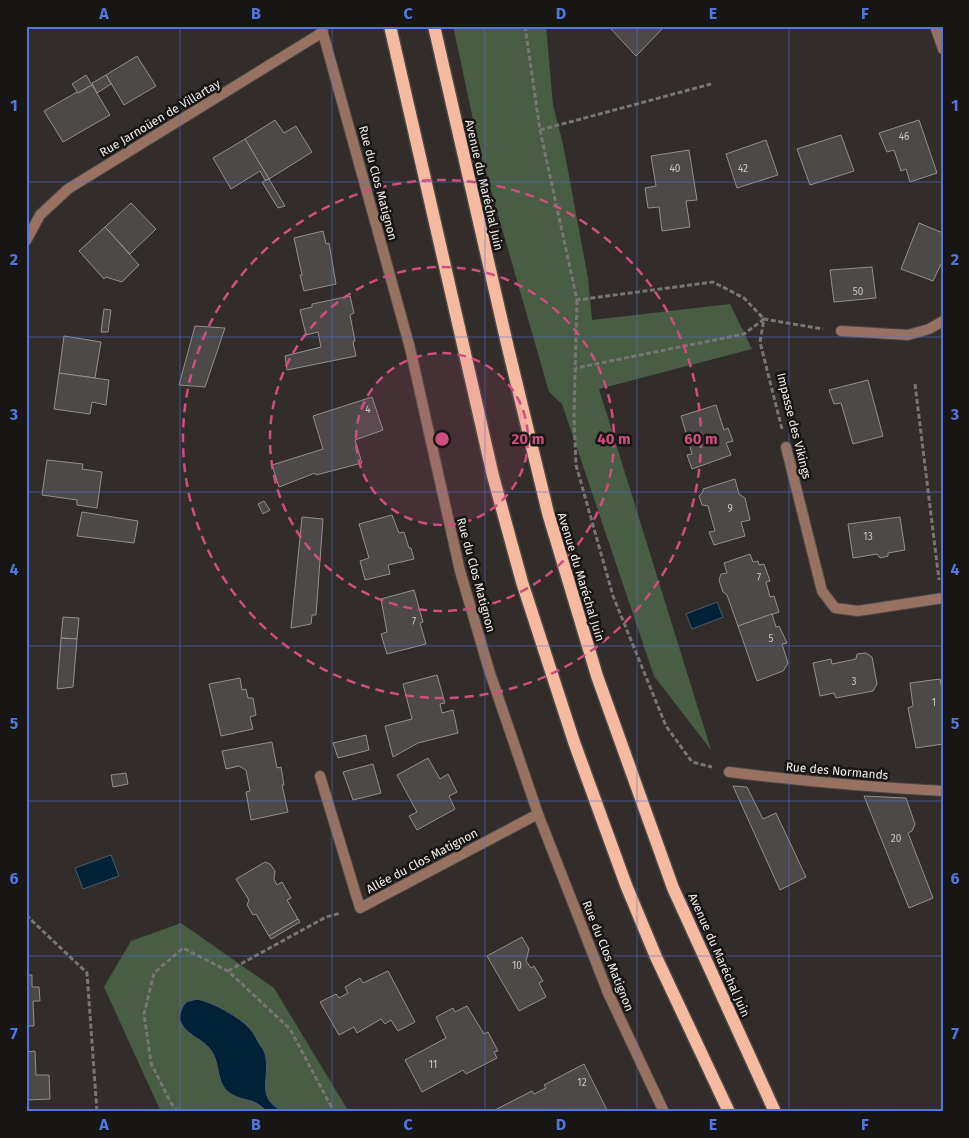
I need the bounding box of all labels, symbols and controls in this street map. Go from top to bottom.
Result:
text: A [98,4,109,23]
text: B [251,4,261,23]
text: C [403,4,413,23]
text: D [556,4,566,23]
text: E [709,4,717,23]
text: F [861,4,869,23]
street label: Rue Jarnoüen de Villartay [97,76,223,160]
text: 1 [10,96,18,115]
text: 1 [951,96,959,115]
street label: Avenue du Maréchal Juin [462,118,506,252]
street label: Rue du Clos Matignon [356,124,400,242]
house number: 46 [899,131,909,143]
house number: 40 [670,163,681,175]
house number: 42 [738,163,748,175]
text: 2 [10,250,18,269]
text: 2 [951,250,959,269]
house number: 50 [853,286,864,298]
street label: Impasse des Vikings [774,371,814,481]
house number: 4 [365,404,371,416]
text: 3 [9,405,18,424]
text: 3 [950,405,959,424]
centre of rings [433,430,451,448]
text: 20 m [512,430,544,448]
text: 40 m [597,430,631,448]
text: 60 m [684,430,718,448]
house number: 9 [727,503,733,515]
street label: Avenue du Maréchal Juin [555,511,607,643]
street label: Rue du Clos Matignon [454,516,498,634]
house number: 13 [863,531,873,543]
text: 4 [9,560,19,579]
text: 4 [950,560,960,579]
house number: 7 [757,572,762,584]
house number: 7 [412,616,417,628]
house number: 5 [768,633,774,645]
house number: 3 [852,676,857,688]
house number: 1 [932,697,936,709]
text: 5 [10,714,19,733]
text: 5 [951,714,960,733]
street label: Rue des Normands [785,760,889,782]
street label: Allée du Clos Matignon [364,826,480,896]
house number: 20 [891,833,902,845]
text: 6 [9,869,19,888]
text: 6 [950,869,960,888]
street label: Avenue du Maréchal Juin [685,891,753,1019]
street label: Rue du Clos Matignon [579,899,637,1013]
house number: 10 [512,960,522,972]
text: 7 [10,1024,18,1043]
text: 7 [951,1024,959,1043]
house number: 11 [429,1059,437,1071]
house number: 12 [577,1077,587,1089]
text: A [98,1115,109,1134]
text: B [251,1115,261,1134]
text: C [403,1115,413,1134]
text: D [556,1115,566,1134]
text: E [709,1115,717,1134]
text: F [861,1115,869,1134]

